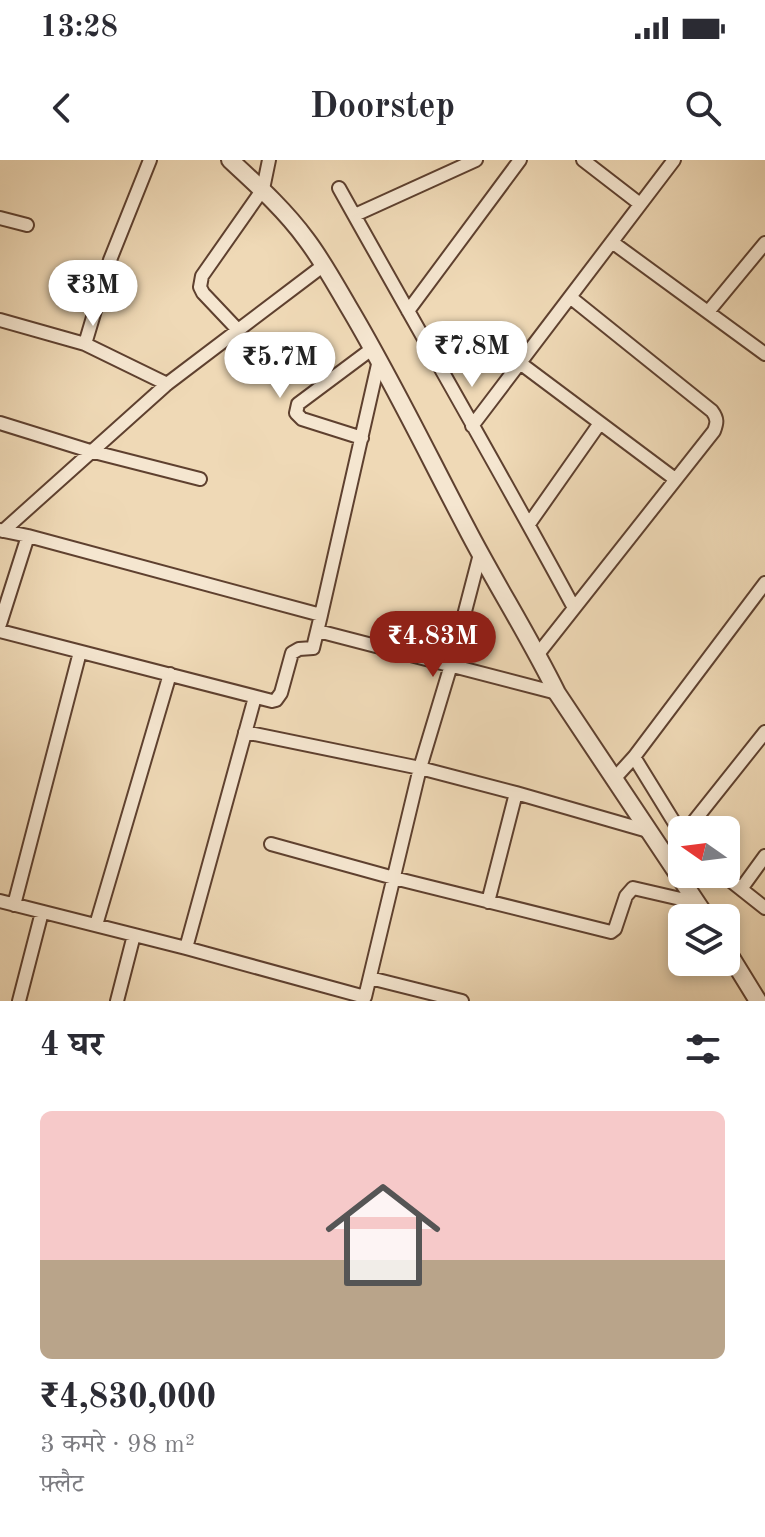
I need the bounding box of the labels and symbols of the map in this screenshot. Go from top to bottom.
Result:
pin: ₹3M [54,260,132,328]
pin: ₹7.8M [416,321,528,389]
pin: ₹5.7M [224,332,336,400]
pin: ₹4.83M [368,611,498,679]
north arrow [668,816,740,888]

